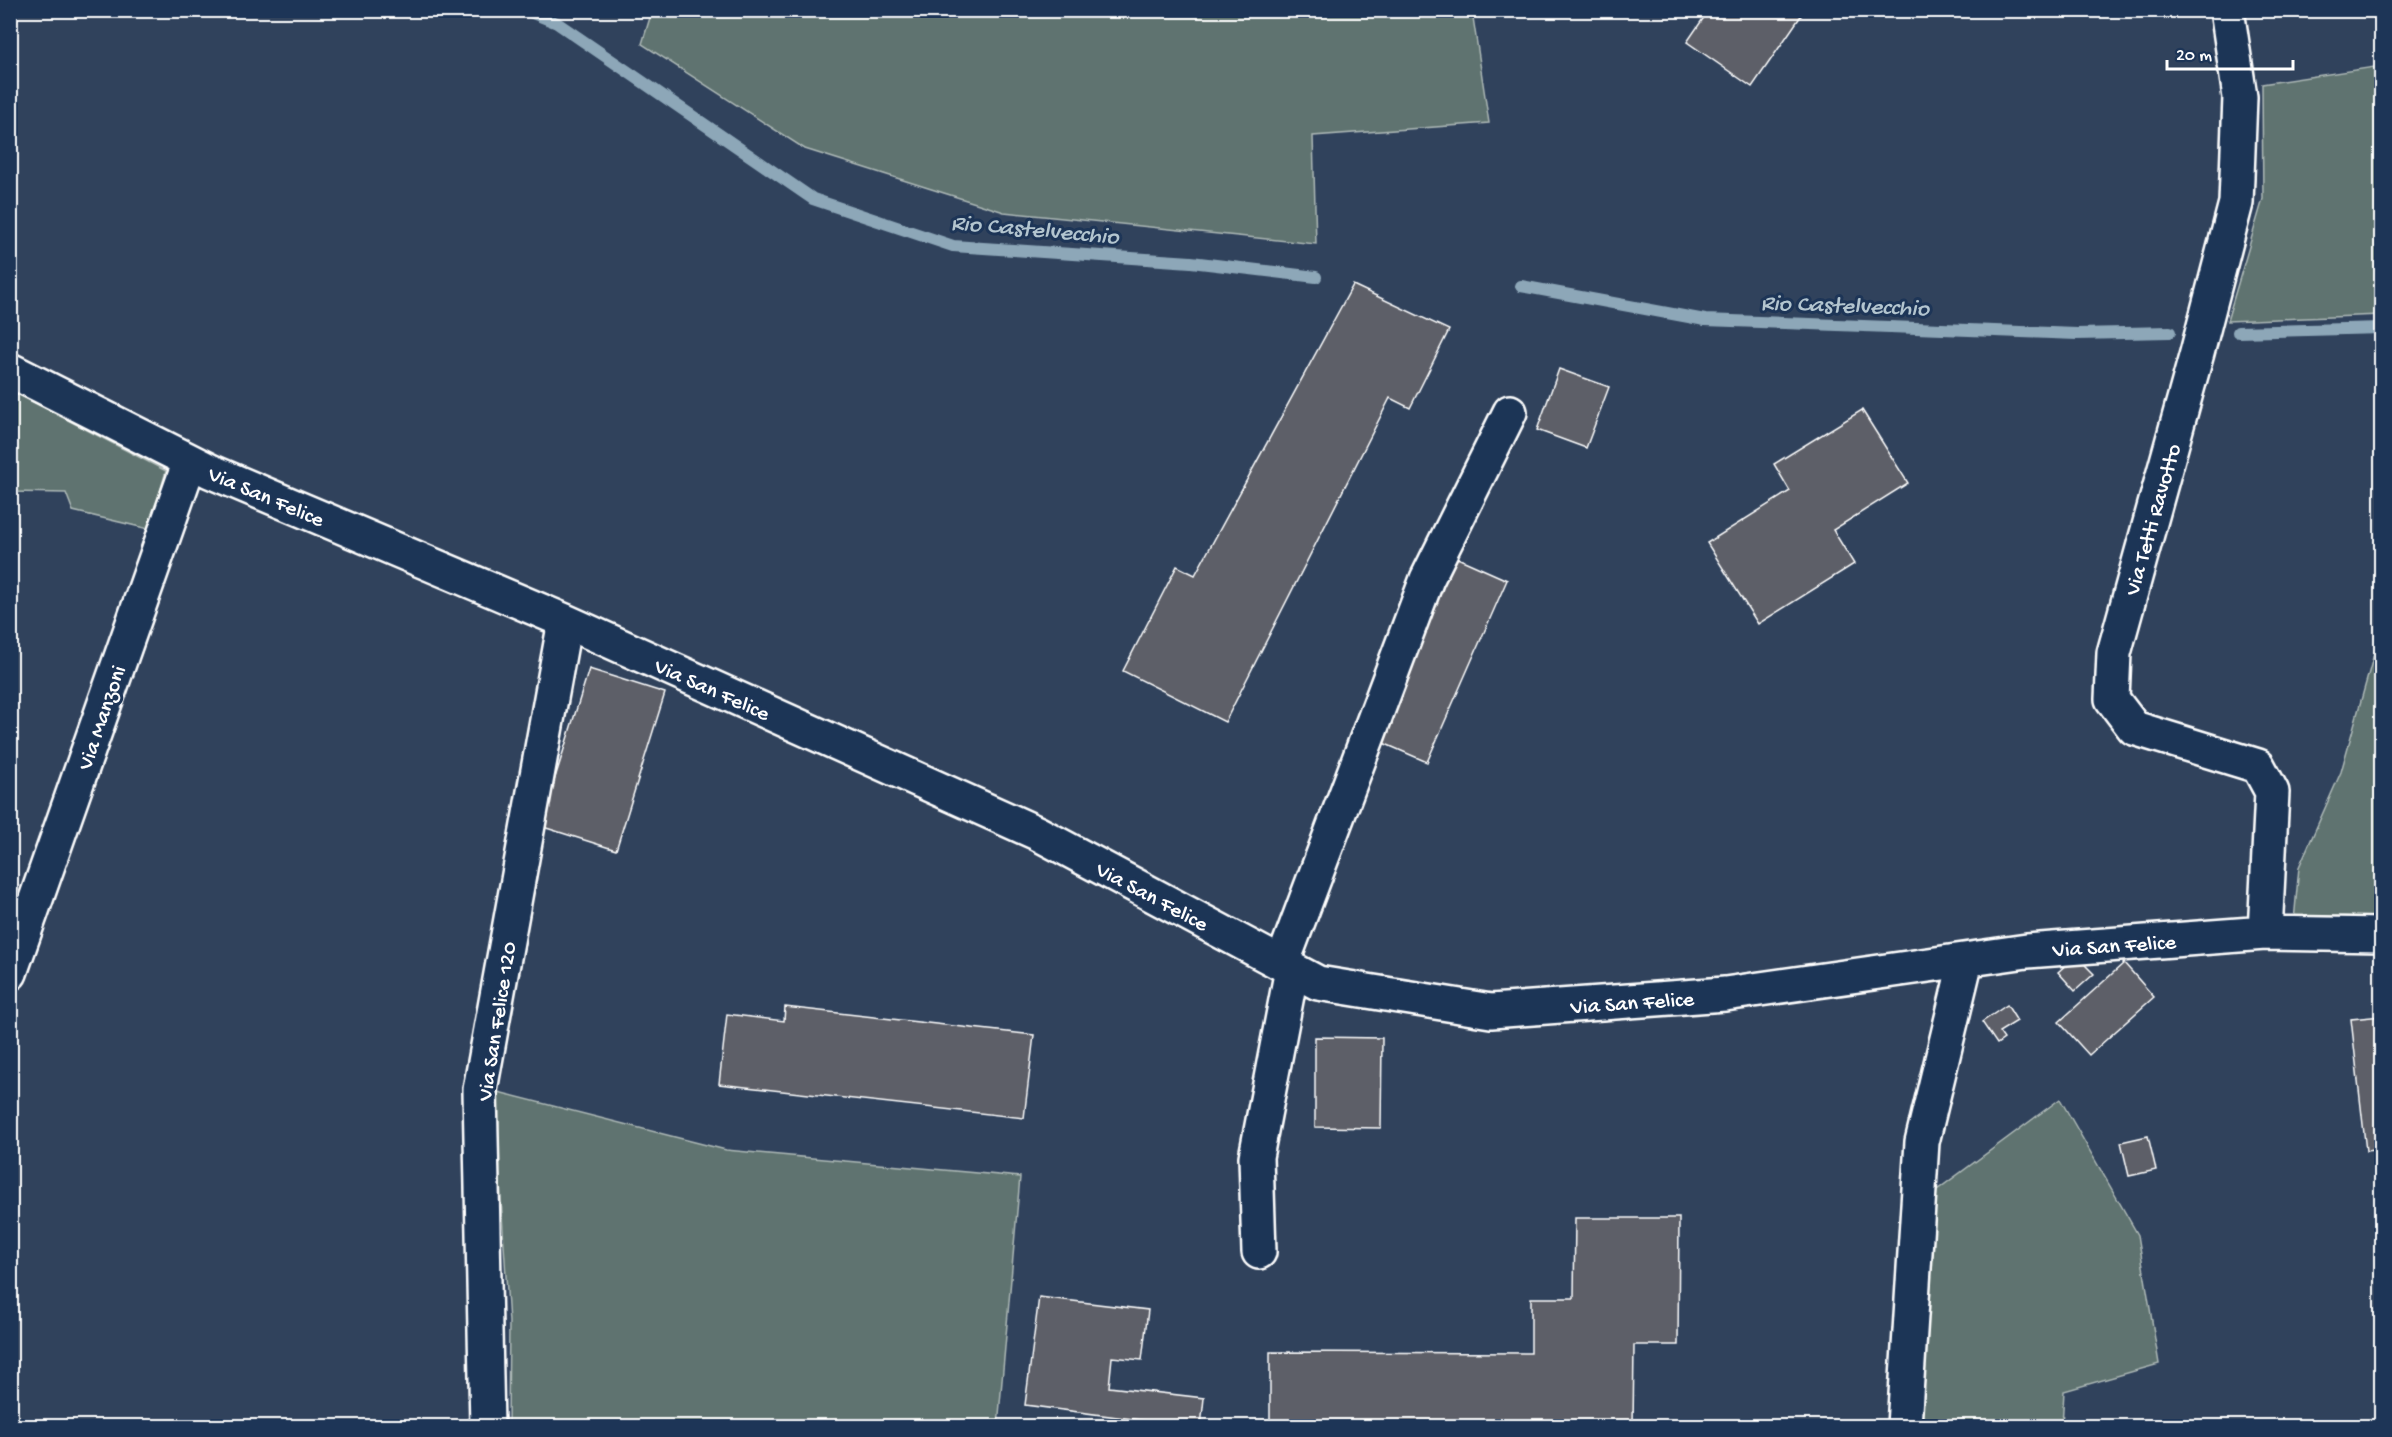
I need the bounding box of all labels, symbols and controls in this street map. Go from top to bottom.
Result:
scale bar [2167,33,2293,71]
text: 20 m [2176,46,2212,67]
water label: Rio Castelvecchio [950,210,1121,253]
water label: Rio Castelvecchio [1760,290,1931,325]
street label: Via Tetti Ravotto [2121,441,2189,600]
street label: Via San Felice [203,462,328,535]
street label: Via San Felice [649,654,774,729]
street label: Via Manzoni [73,663,134,775]
street label: Via San Felice [1090,858,1212,939]
street label: Via San Felice [2051,931,2177,965]
street label: Via San Felice 120 [473,940,524,1104]
street label: Via San Felice [1569,988,1695,1022]

